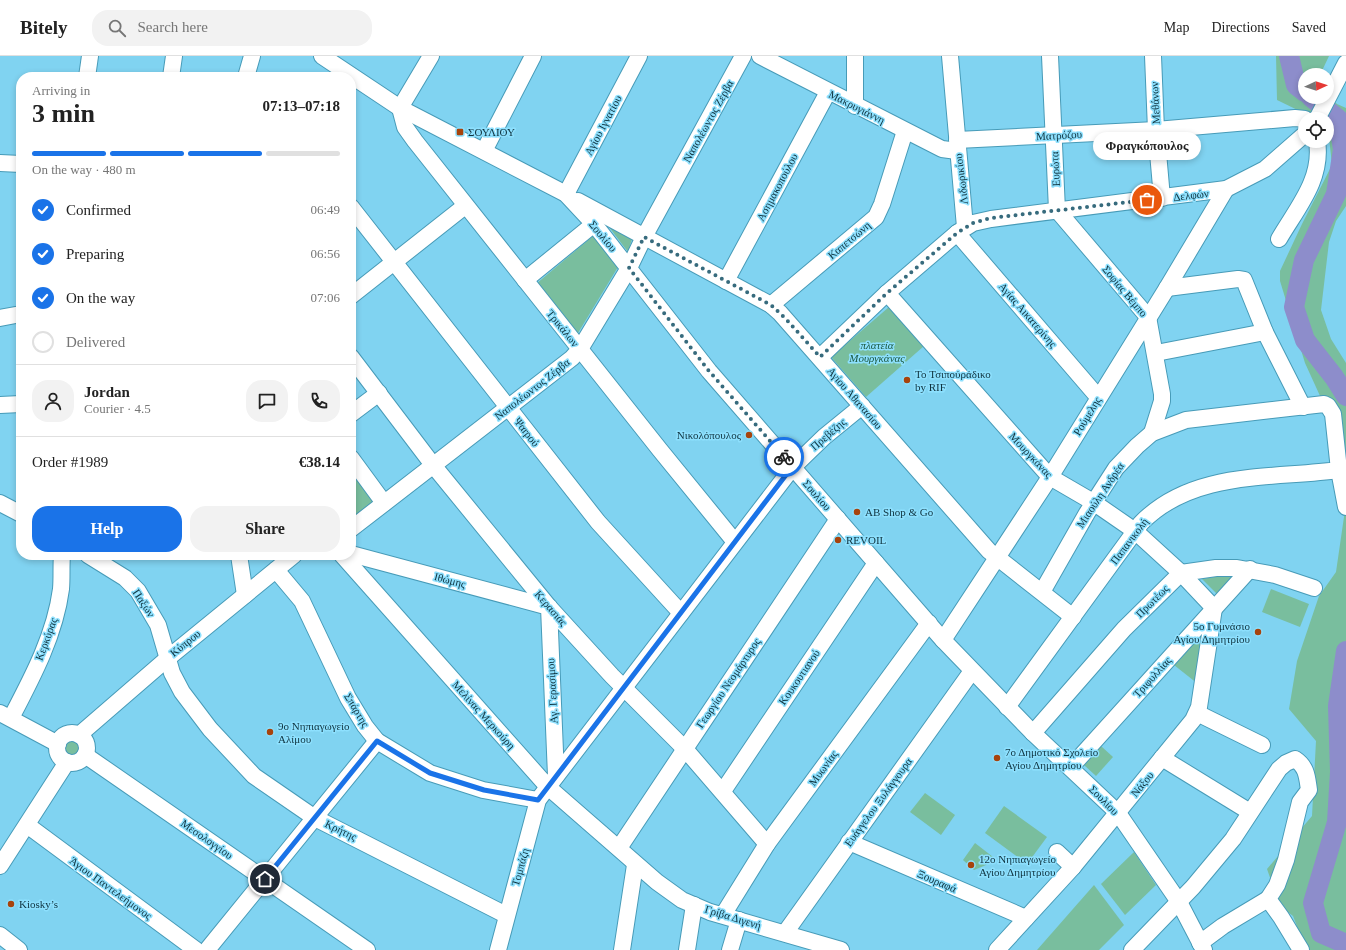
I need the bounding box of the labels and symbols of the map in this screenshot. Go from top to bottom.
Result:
north arrow [1298,68,1334,104]
street label: Ναπολέωντος Ζέρβα [680,78,736,164]
street label: Μεθάνων [1148,81,1162,125]
street label: Μακρυγιάννη [827,88,887,126]
street label: Αγίου Ιγνατίου [582,92,624,157]
place label: ΣΟΥΛΙΟΥ [468,126,515,138]
marker: ΣΟΥΛΙΟΥ [455,127,465,137]
street label: Ματρόζου [1036,128,1083,143]
callout: Φραγκόπουλος [1093,132,1201,160]
street label: Ασημακοπούλου [754,151,800,223]
street label: Ευρώτα [1048,151,1062,187]
street label: Λιδωρικίου [952,152,970,205]
pin [1130,183,1164,217]
street label: Δελφών [1173,187,1209,203]
street label: Σουλίου [587,218,620,254]
street label: Καπετσώνη [825,219,873,261]
street label: Σοφίας Βέμπο [1100,263,1150,319]
street label: Αγίας Αικατερίνης [997,280,1060,350]
street label: Τρικάλων [545,307,581,349]
park label: πλατεία Μουργκάνας [848,339,905,364]
street label: Ναπολέωντος Ζέρβα [492,356,572,422]
street label: Αγίου Αθανασίου [825,365,885,432]
place label: To Τσιπούράδικο by RIF [915,368,991,393]
marker: To Τσιπούράδικο by RIF [902,375,912,385]
street label: Ρούμελης [1071,394,1104,437]
street label: Ψαrρού [512,415,542,449]
street label: Πρεβέζης [808,415,849,453]
place label: Νικολόπουλος [677,429,742,441]
marker: Νικολόπουλος [744,430,754,440]
street label: Μουργκάνας [1007,430,1055,481]
courier [764,437,804,477]
street label: Μιαούλη Ανδρέα [1074,460,1126,530]
street label: Σουλίου [800,477,834,513]
place label: AB Shop & Go [865,506,934,518]
marker: AB Shop & Go [852,507,862,517]
street label: Παπανικολή [1108,515,1150,566]
place label: REVOIL [846,534,887,546]
marker: REVOIL [833,535,843,545]
street label: Ιθώμης [433,570,468,590]
street label: Πρωτέως [1133,582,1171,620]
street label: Παξών [130,587,157,620]
street label: Κερασιάς [532,588,570,629]
street label: Κερκύρας [33,615,59,662]
place label: 5ο Γυμνάσιο Αγίου Δημητρίου [1174,620,1251,645]
street label: Κύπρου [167,627,203,659]
marker: 5ο Γυμνάσιο Αγίου Δημητρίου [1253,627,1263,637]
street label: Γεωργίου Νεομάρτυρος [693,635,763,730]
street label: Κουκουτιανού [776,647,822,707]
street label: Τριφυλλίας [1131,654,1174,700]
street label: Αγ. Γερασίμου [544,657,560,724]
street label: Μελίνας Μερκούρη [450,678,518,752]
street label: Σπάρτης [342,691,372,730]
place label: 9ο Νηπιαγωγείο Αλίμου [278,720,350,745]
marker: 9ο Νηπιαγωγείο Αλίμου [265,727,275,737]
place label: 7ο Δημοτικό Σχολείο Αγίου Δημητρίου [1005,746,1099,771]
street label: Μυωνίας [806,748,840,788]
marker: 7ο Δημοτικό Σχολείο Αγίου Δημητρίου [992,753,1002,763]
street label: Ευάγγελου Ξυλάγγουρα [842,755,914,849]
street label: Νάξου [1128,768,1157,800]
street label: Σουλίου [1087,783,1122,818]
street label: Μεσολογγίου [179,817,236,862]
street label: Κρήτης [323,817,359,843]
street label: Τομπάζη [509,847,532,887]
place label: 12ο Νηπιαγωγείο Αγίου Δημητρίου [979,853,1057,878]
street label: Άγιου Παντελεήμονος [68,854,155,922]
marker: 12ο Νηπιαγωγείο Αγίου Δημητρίου [966,860,976,870]
pin [248,862,282,896]
street label: Ξουραφά [916,867,959,895]
place label: Kiosky’s [19,898,58,910]
marker: Kiosky’s [6,899,16,909]
street label: Γρίβα Διγενή [703,903,763,931]

